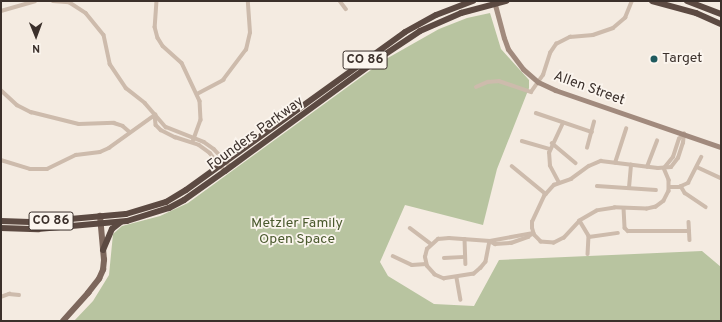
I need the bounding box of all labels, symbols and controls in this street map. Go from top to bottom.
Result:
north arrow [16,16,56,56]
text: N [32,41,40,55]
road number: CO 86 [342,49,388,71]
place label: Target [662,51,702,67]
marker: Target [649,54,659,64]
street label: Allen Street [551,68,627,110]
street label: Founders Parkway [205,94,307,174]
road number: CO 86 [28,210,74,232]
park label: Metzler Family Open Space [251,216,343,248]

